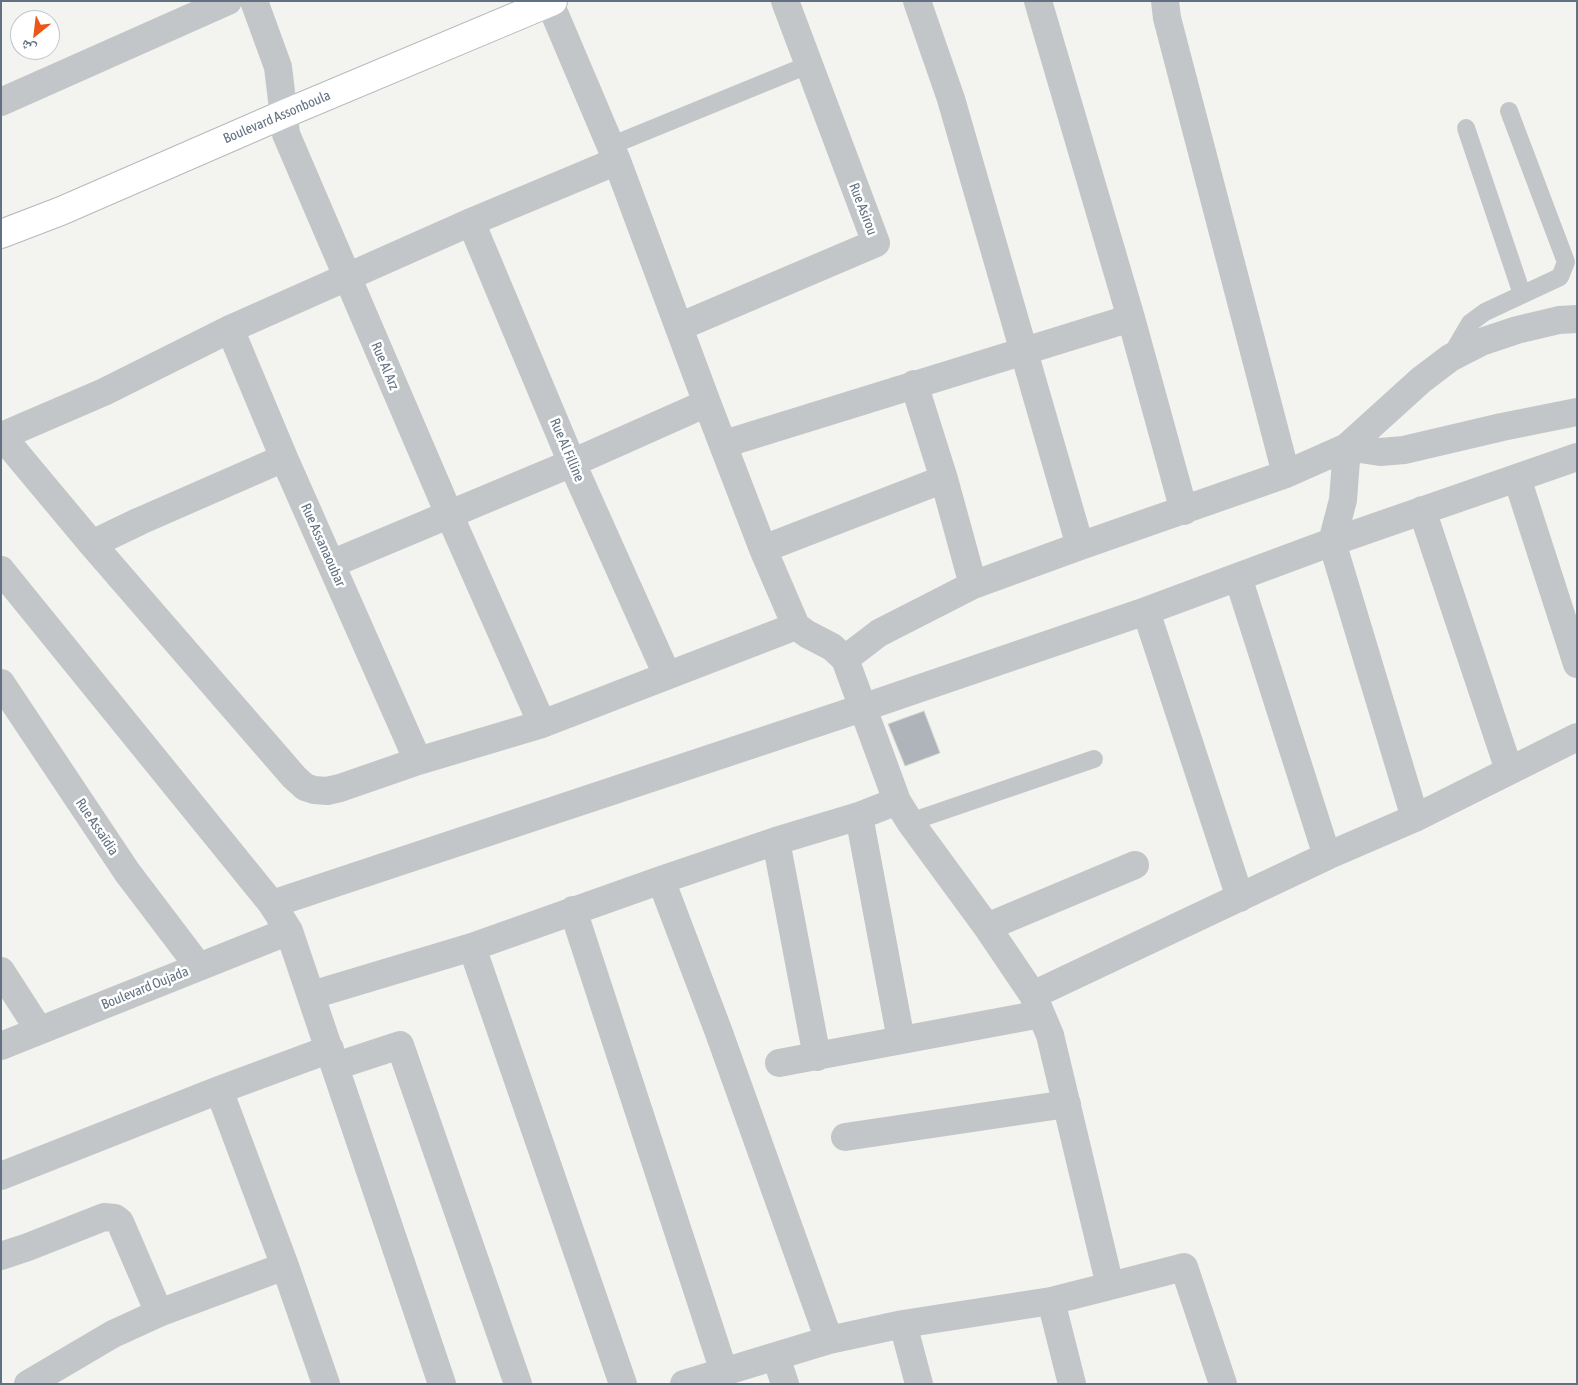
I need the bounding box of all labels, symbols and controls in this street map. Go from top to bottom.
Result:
north arrow [10,10,60,60]
text: ش [18,37,39,58]
street label: Boulevard Assonboula [221,87,333,147]
street label: Rue Asirou [845,181,881,237]
street label: Rue Al Arz [367,339,403,393]
street label: Rue Al Filline [546,416,588,484]
street label: Rue Assanaoubar [297,501,349,589]
street label: Rue Assaïdia [72,795,122,859]
street label: Boulevard Oujada [99,963,191,1013]

